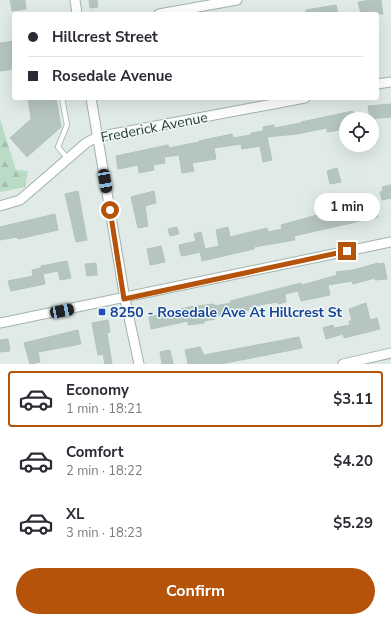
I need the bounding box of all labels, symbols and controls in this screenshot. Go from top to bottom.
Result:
text: Hillcrest Street [52,27,158,47]
text: Rosedale Avenue [52,66,173,86]
street label: Frederick Avenue [99,108,209,147]
map controls [339,112,379,152]
button: locate [339,112,379,152]
car [97,168,113,194]
callout: 1 min [314,193,380,221]
text: 1 min [330,198,364,216]
route start [101,201,119,219]
route end [338,242,356,260]
car [49,303,75,319]
place label: 8250 - Rosedale Ave At Hillcrest St [110,303,342,322]
marker: 8250 - Rosedale Ave At Hillcrest St [97,307,107,317]
text: Economy [66,380,129,400]
icon: car [18,381,54,417]
text: $3.11 [333,389,373,409]
text: 1 min · 18:21 [66,400,142,418]
text: Comfort [66,442,123,462]
icon: car [18,443,54,479]
text: $4.20 [333,451,373,471]
text: 2 min · 18:22 [66,462,142,480]
text: XL [66,504,85,524]
icon: car [18,505,54,541]
text: $5.29 [333,513,373,533]
text: 3 min · 18:23 [66,524,142,542]
button: Confirm [16,568,375,614]

